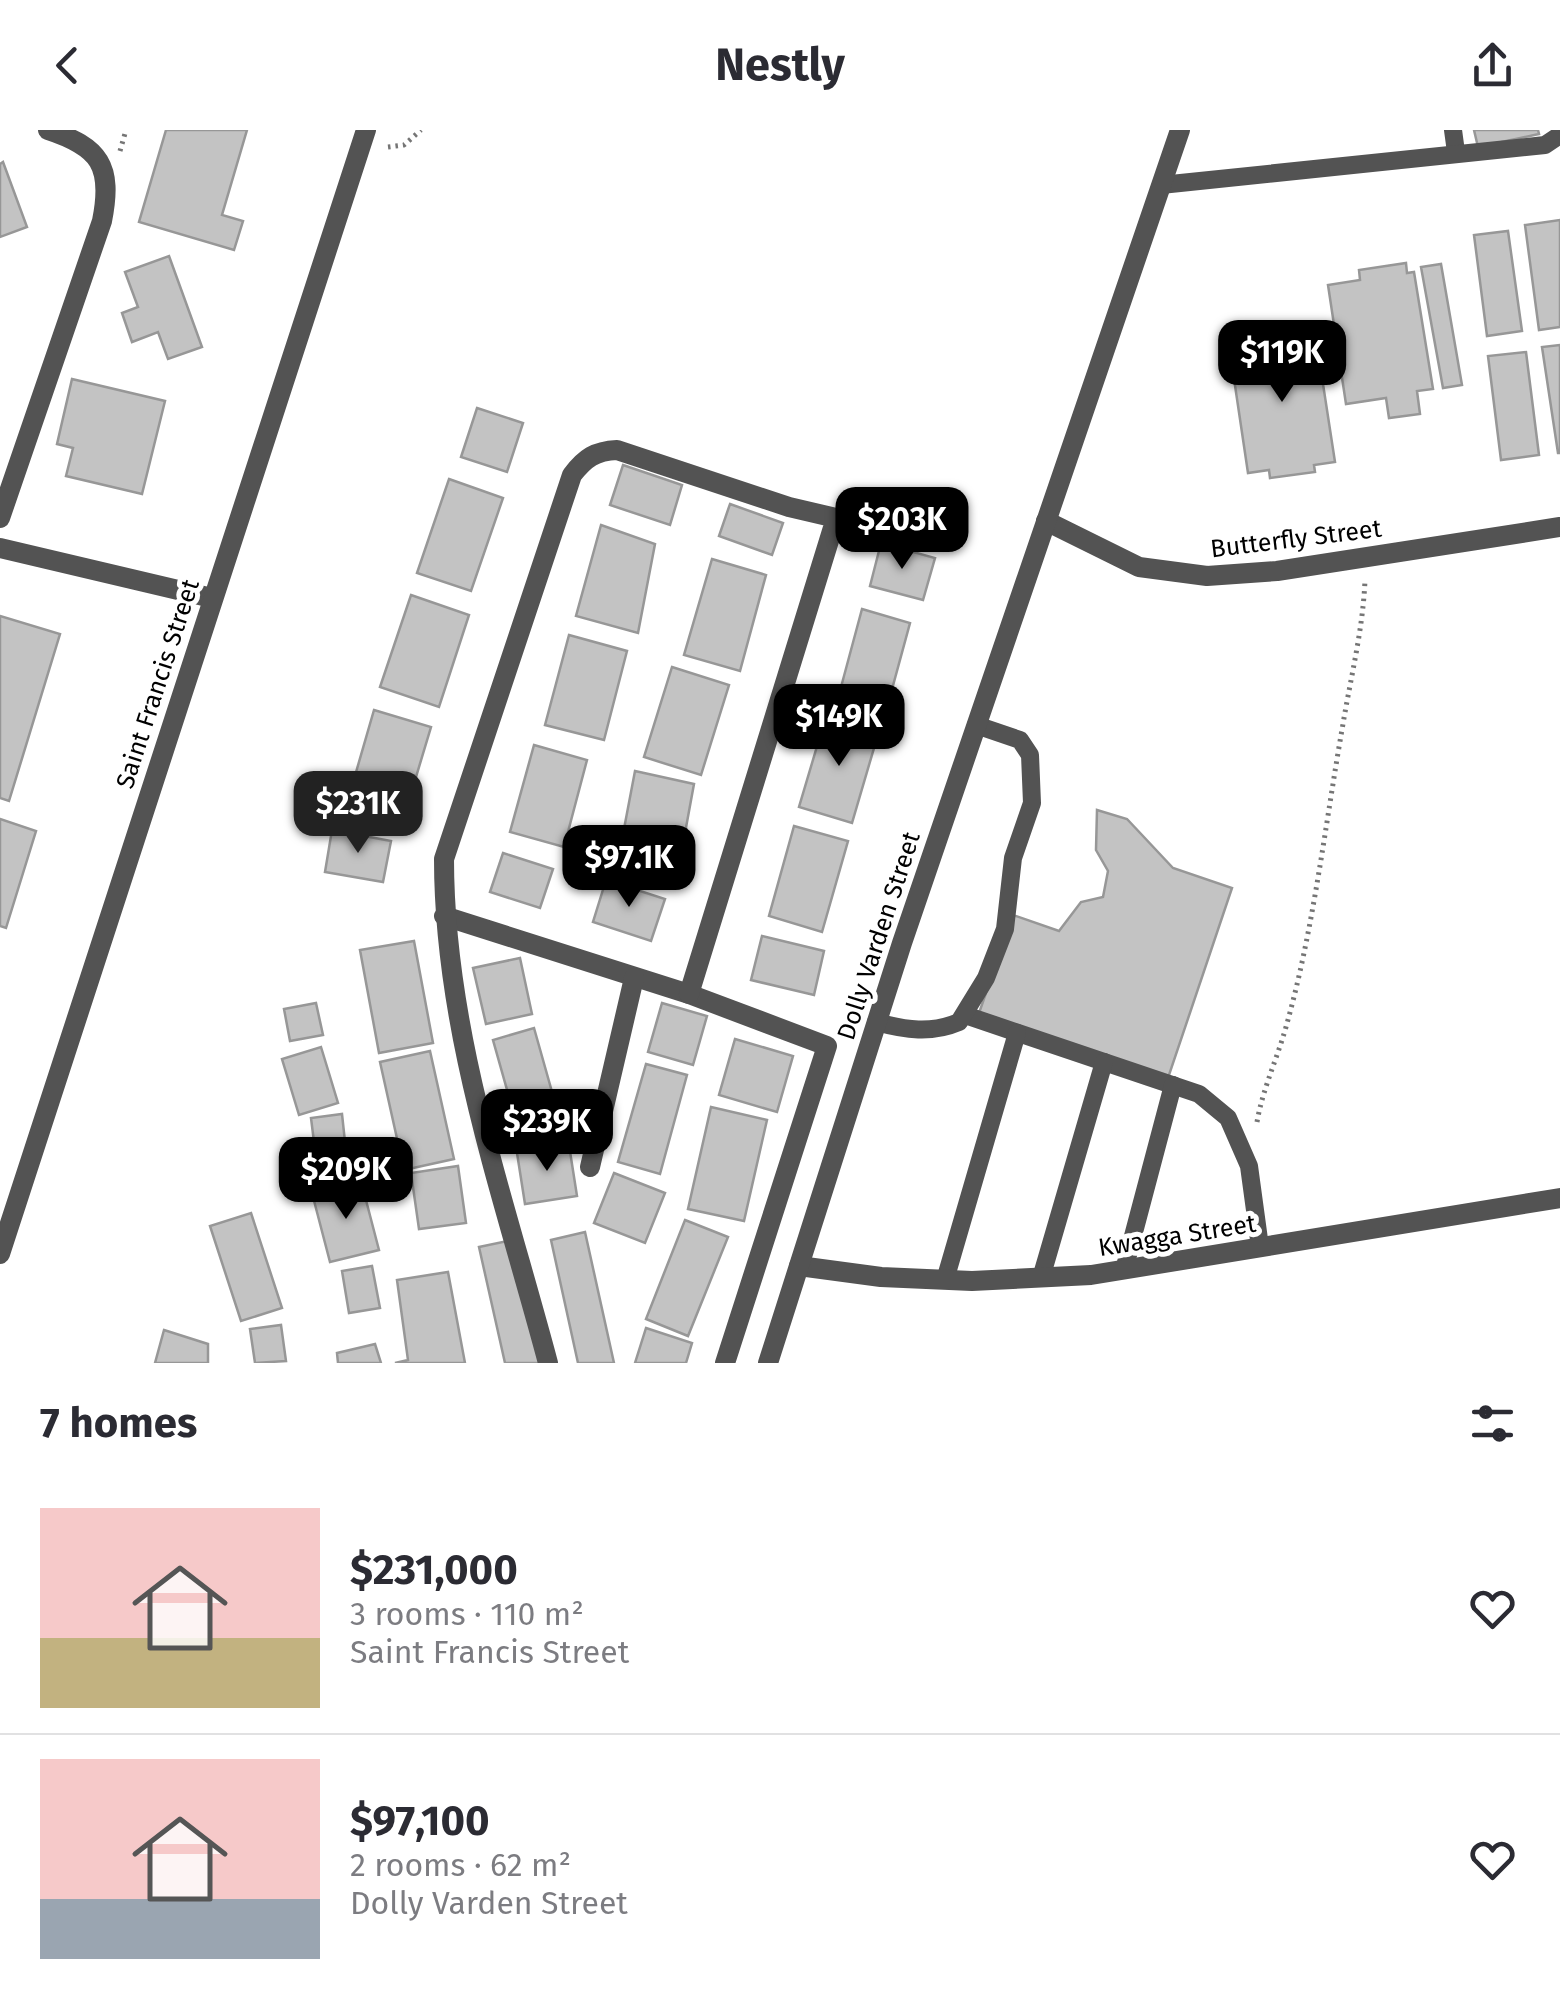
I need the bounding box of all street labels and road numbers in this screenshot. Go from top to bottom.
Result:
street label: Butterfly Street [1209,514,1384,564]
street label: Saint Francis Street [110,575,206,792]
street label: Dolly Varden Street [831,827,927,1044]
street label: Kwagga Street [1096,1209,1259,1263]

